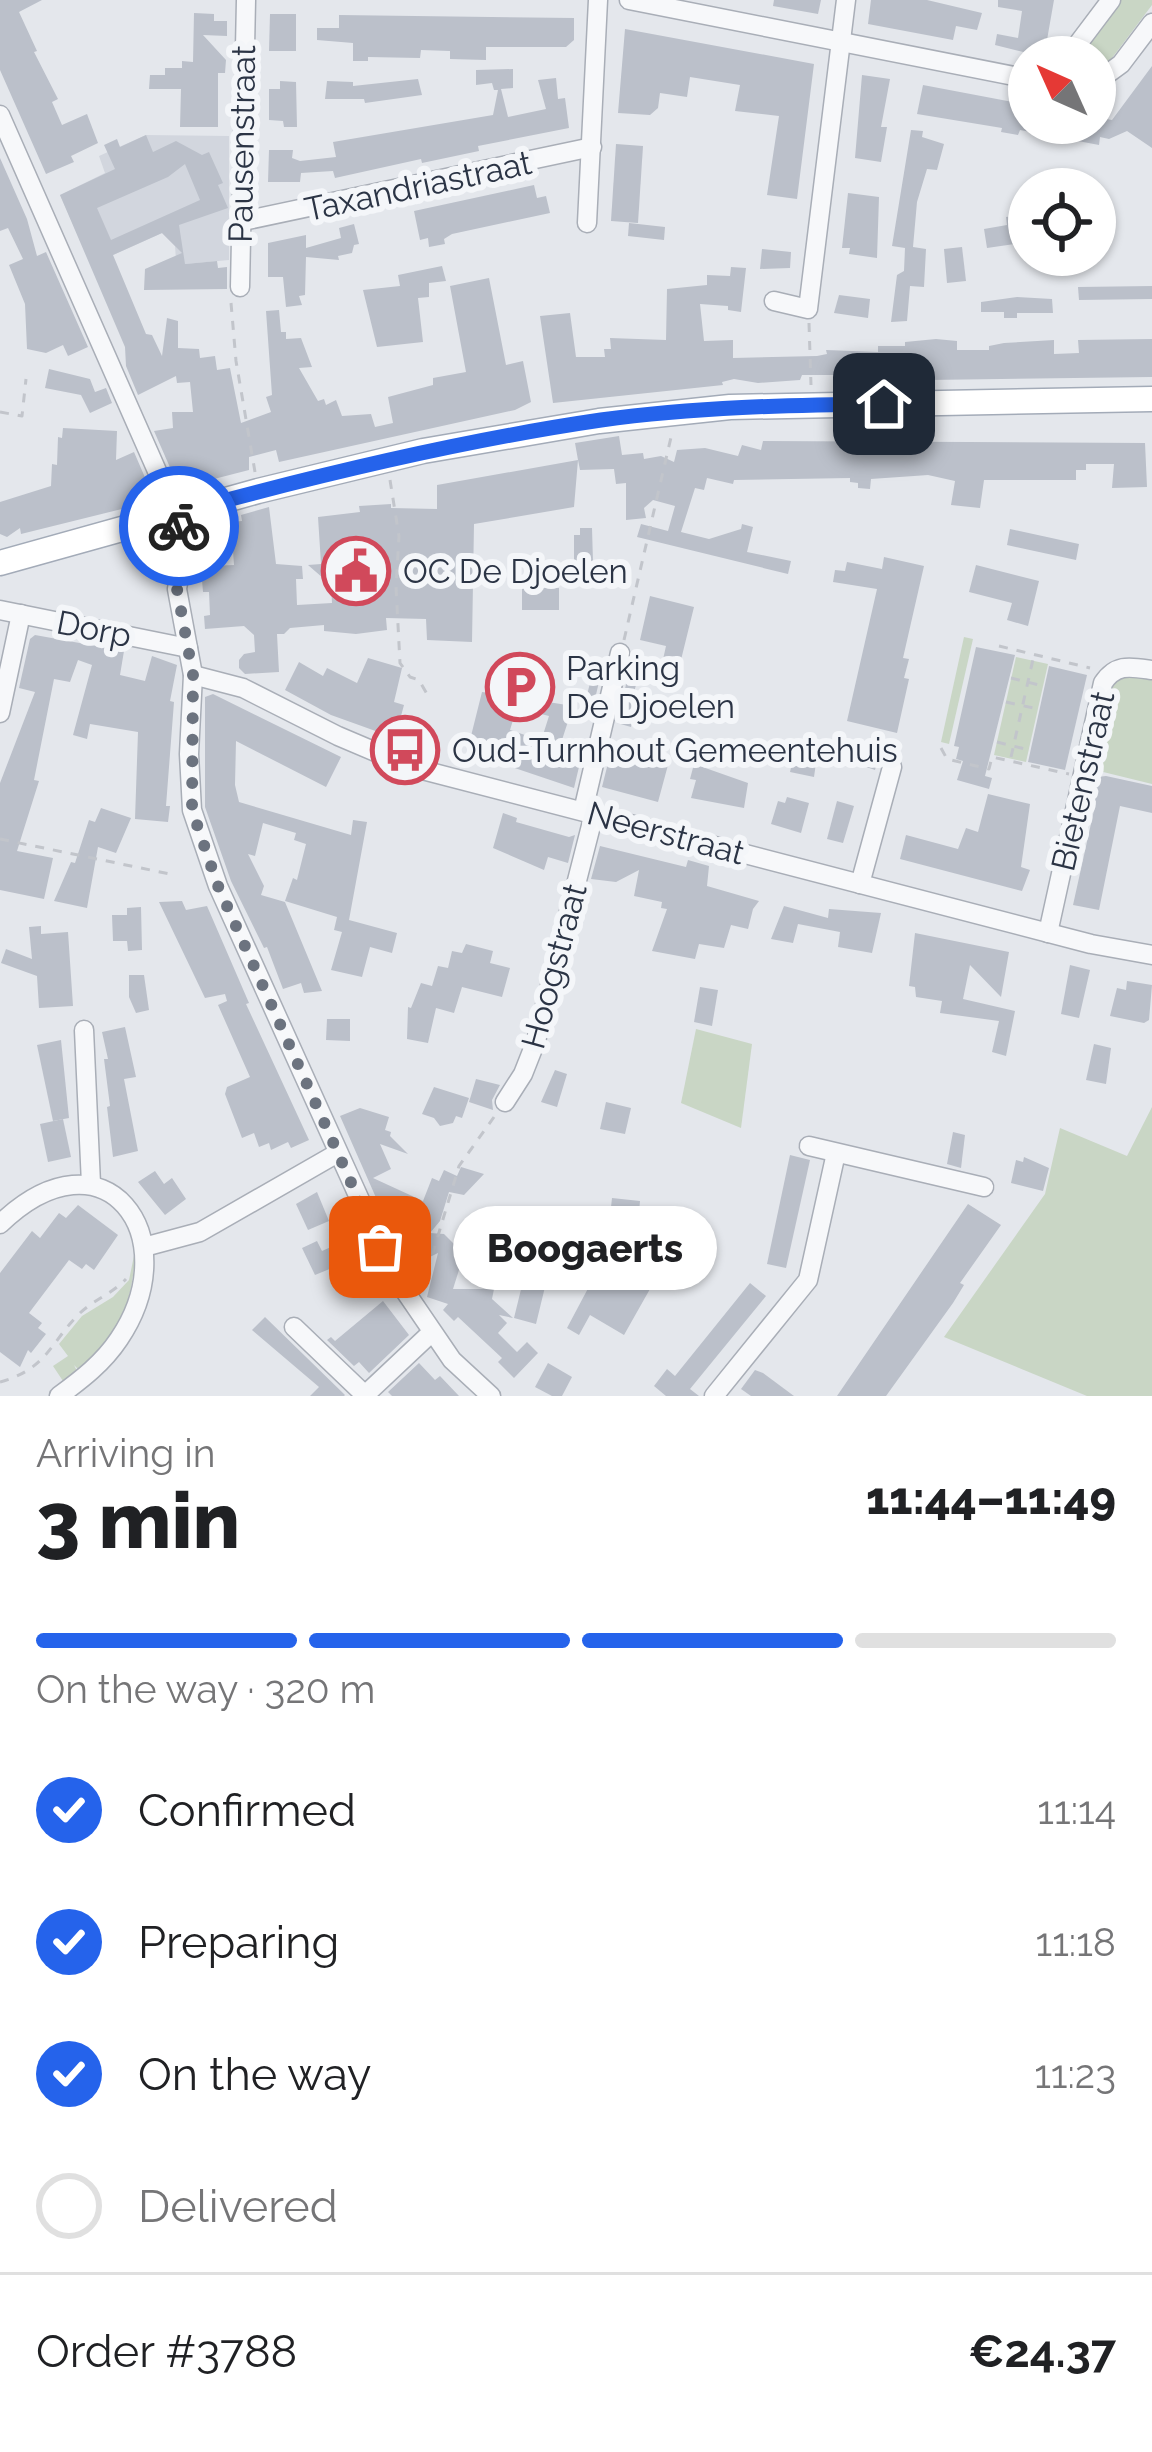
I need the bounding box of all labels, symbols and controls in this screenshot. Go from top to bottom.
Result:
north arrow [1008,36,1116,144]
map controls [1008,36,1116,276]
street label: Pausenstraat [221,45,263,243]
street label: Taxandriastraat [301,143,535,229]
button: locate [1008,168,1116,276]
pin [833,353,935,455]
icon: home [851,371,917,437]
courier [119,466,239,586]
icon: bike [146,493,212,559]
public building icon: OC De Djoelen [321,536,391,606]
place label: OC De Djoelen [403,552,628,591]
street label: Dorp [53,603,135,655]
place label: Parking De Djoelen [566,649,735,726]
parking icon: Parking De Djoelen [485,652,555,722]
street label: Bietenstraat [1043,687,1123,875]
bus stop icon: Oud-Turnhout Gemeentehuis [370,715,440,785]
place label: Oud-Turnhout Gemeentehuis [452,731,898,770]
street label: Neerstraat [583,793,749,873]
street label: Hoogstraat [513,879,595,1053]
pin [329,1196,431,1298]
callout: Boogaerts [452,1205,716,1289]
icon: bag [347,1214,413,1280]
text: Boogaerts [487,1225,683,1271]
text: Arriving in [36,1430,216,1476]
text: 11:44–11:49 [866,1472,1116,1525]
text: 3 min [36,1475,240,1566]
text: On the way · 320 m [36,1666,375,1712]
icon: check [36,1777,102,1843]
text: Confirmed [138,1784,356,1837]
text: 11:14 [1037,1787,1116,1833]
icon: check [36,1909,102,1975]
text: Preparing [138,1916,339,1969]
text: 11:18 [1035,1919,1116,1965]
icon: check [36,2041,102,2107]
text: On the way [138,2048,372,2101]
text: 11:23 [1034,2051,1116,2097]
text: Delivered [138,2180,338,2233]
text: Order #3788 [36,2325,297,2378]
text: €24.37 [969,2325,1116,2378]

